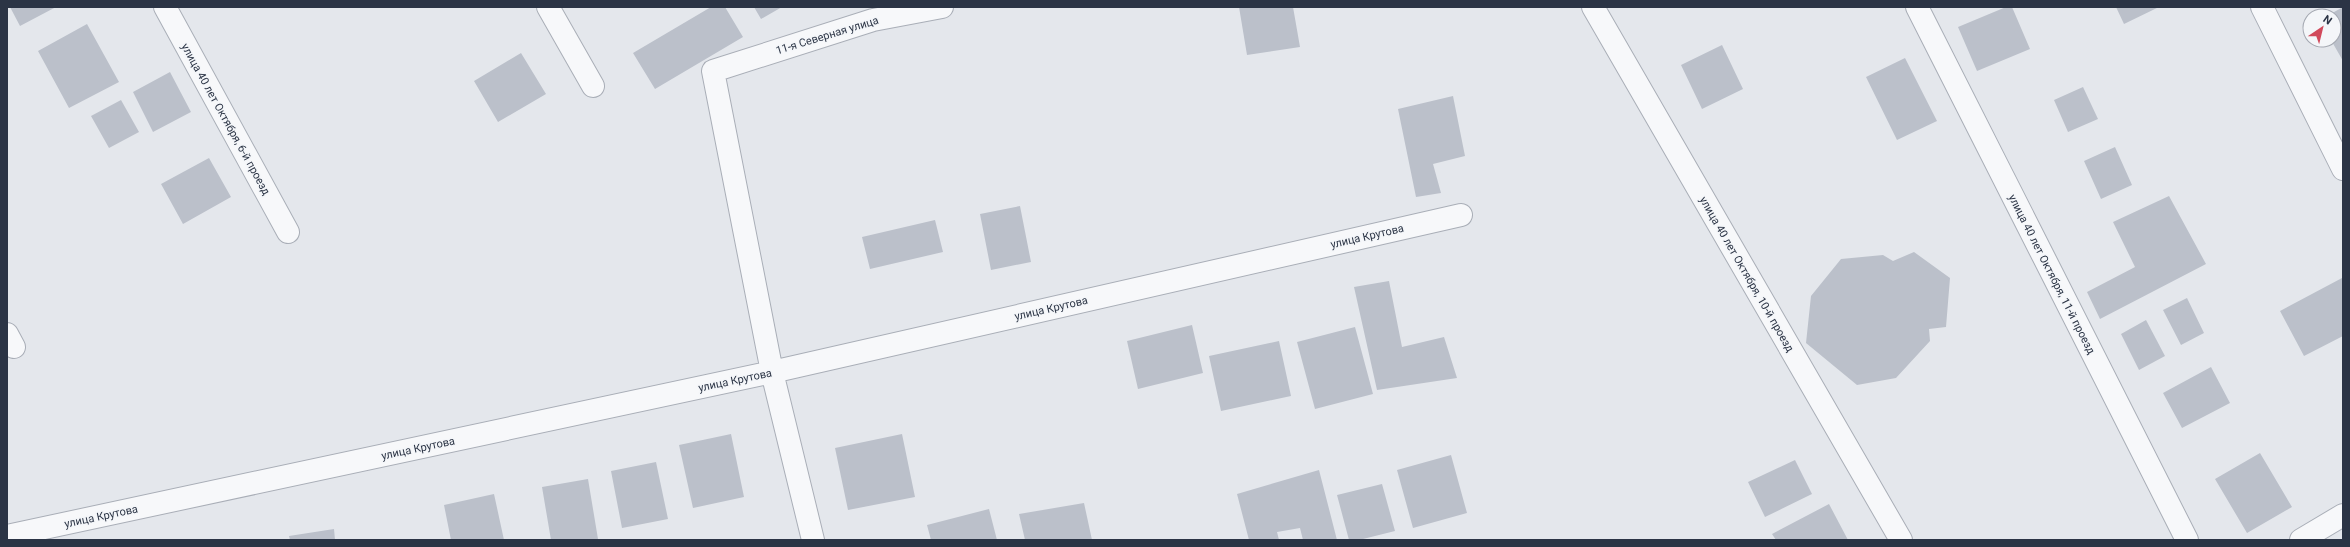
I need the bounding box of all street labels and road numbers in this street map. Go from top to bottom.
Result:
street label: 11-я Северная улица [774,14,880,57]
street label: улица 40 лет Октября, 6-й проезд [178,41,273,198]
street label: улица 40 лет Октября, 11-й проезд [2005,192,2098,357]
street label: улица 40 лет Октября, 10-й проезд [1697,194,1797,355]
street label: улица Крутова [1329,222,1405,251]
street label: улица Крутова [1013,294,1089,323]
street label: улица Крутова [697,366,773,395]
street label: улица Крутова [380,434,456,463]
street label: улица Крутова [63,502,139,531]

